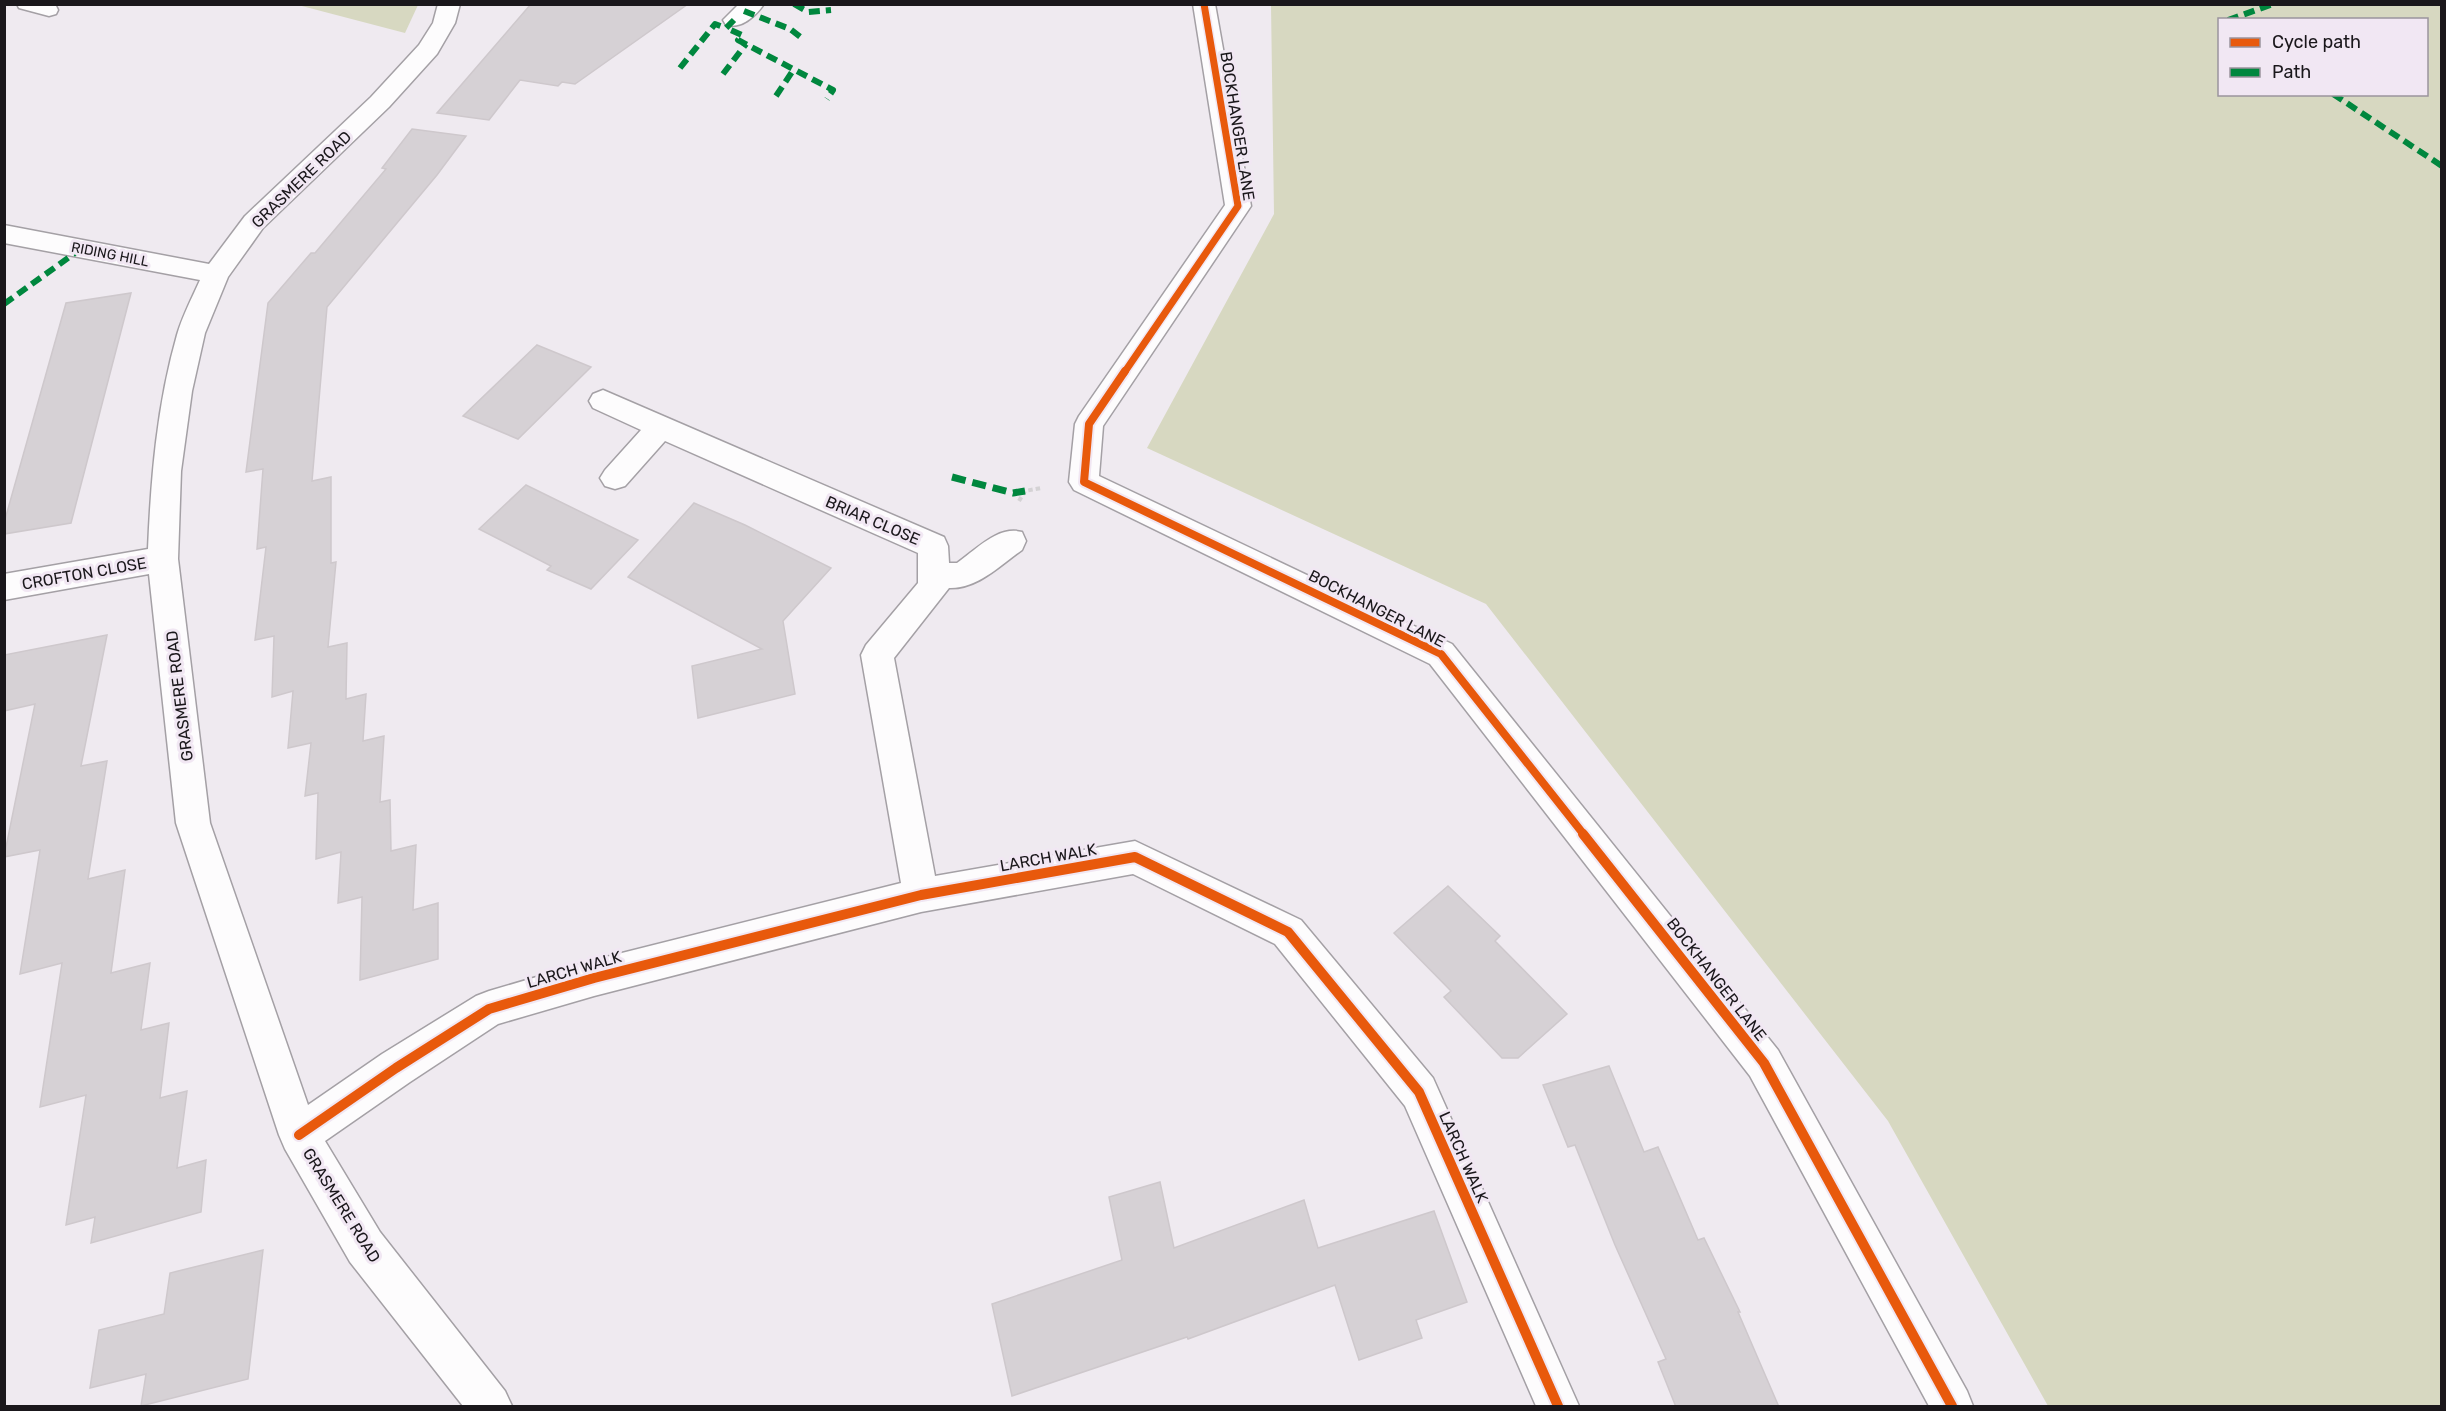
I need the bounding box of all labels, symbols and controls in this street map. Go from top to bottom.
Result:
legend [2218,18,2428,96]
text: Cycle path [2272,31,2361,53]
street label: BOCKHANGER LANE [1216,50,1259,202]
text: Path [2272,61,2311,83]
street label: GRASMERE ROAD [248,127,355,232]
street label: RIDING HILL [70,239,150,270]
street label: BRIAR CLOSE [823,492,923,549]
street label: CROFTON CLOSE [20,553,148,594]
street label: BOCKHANGER LANE [1305,566,1448,651]
street label: GRASMERE ROAD [162,630,197,762]
street label: LARCH WALK [998,840,1098,875]
street label: BOCKHANGER LANE [1663,914,1770,1044]
street label: LARCH WALK [525,947,624,992]
street label: LARCH WALK [1435,1109,1492,1206]
street label: GRASMERE ROAD [299,1145,384,1266]

